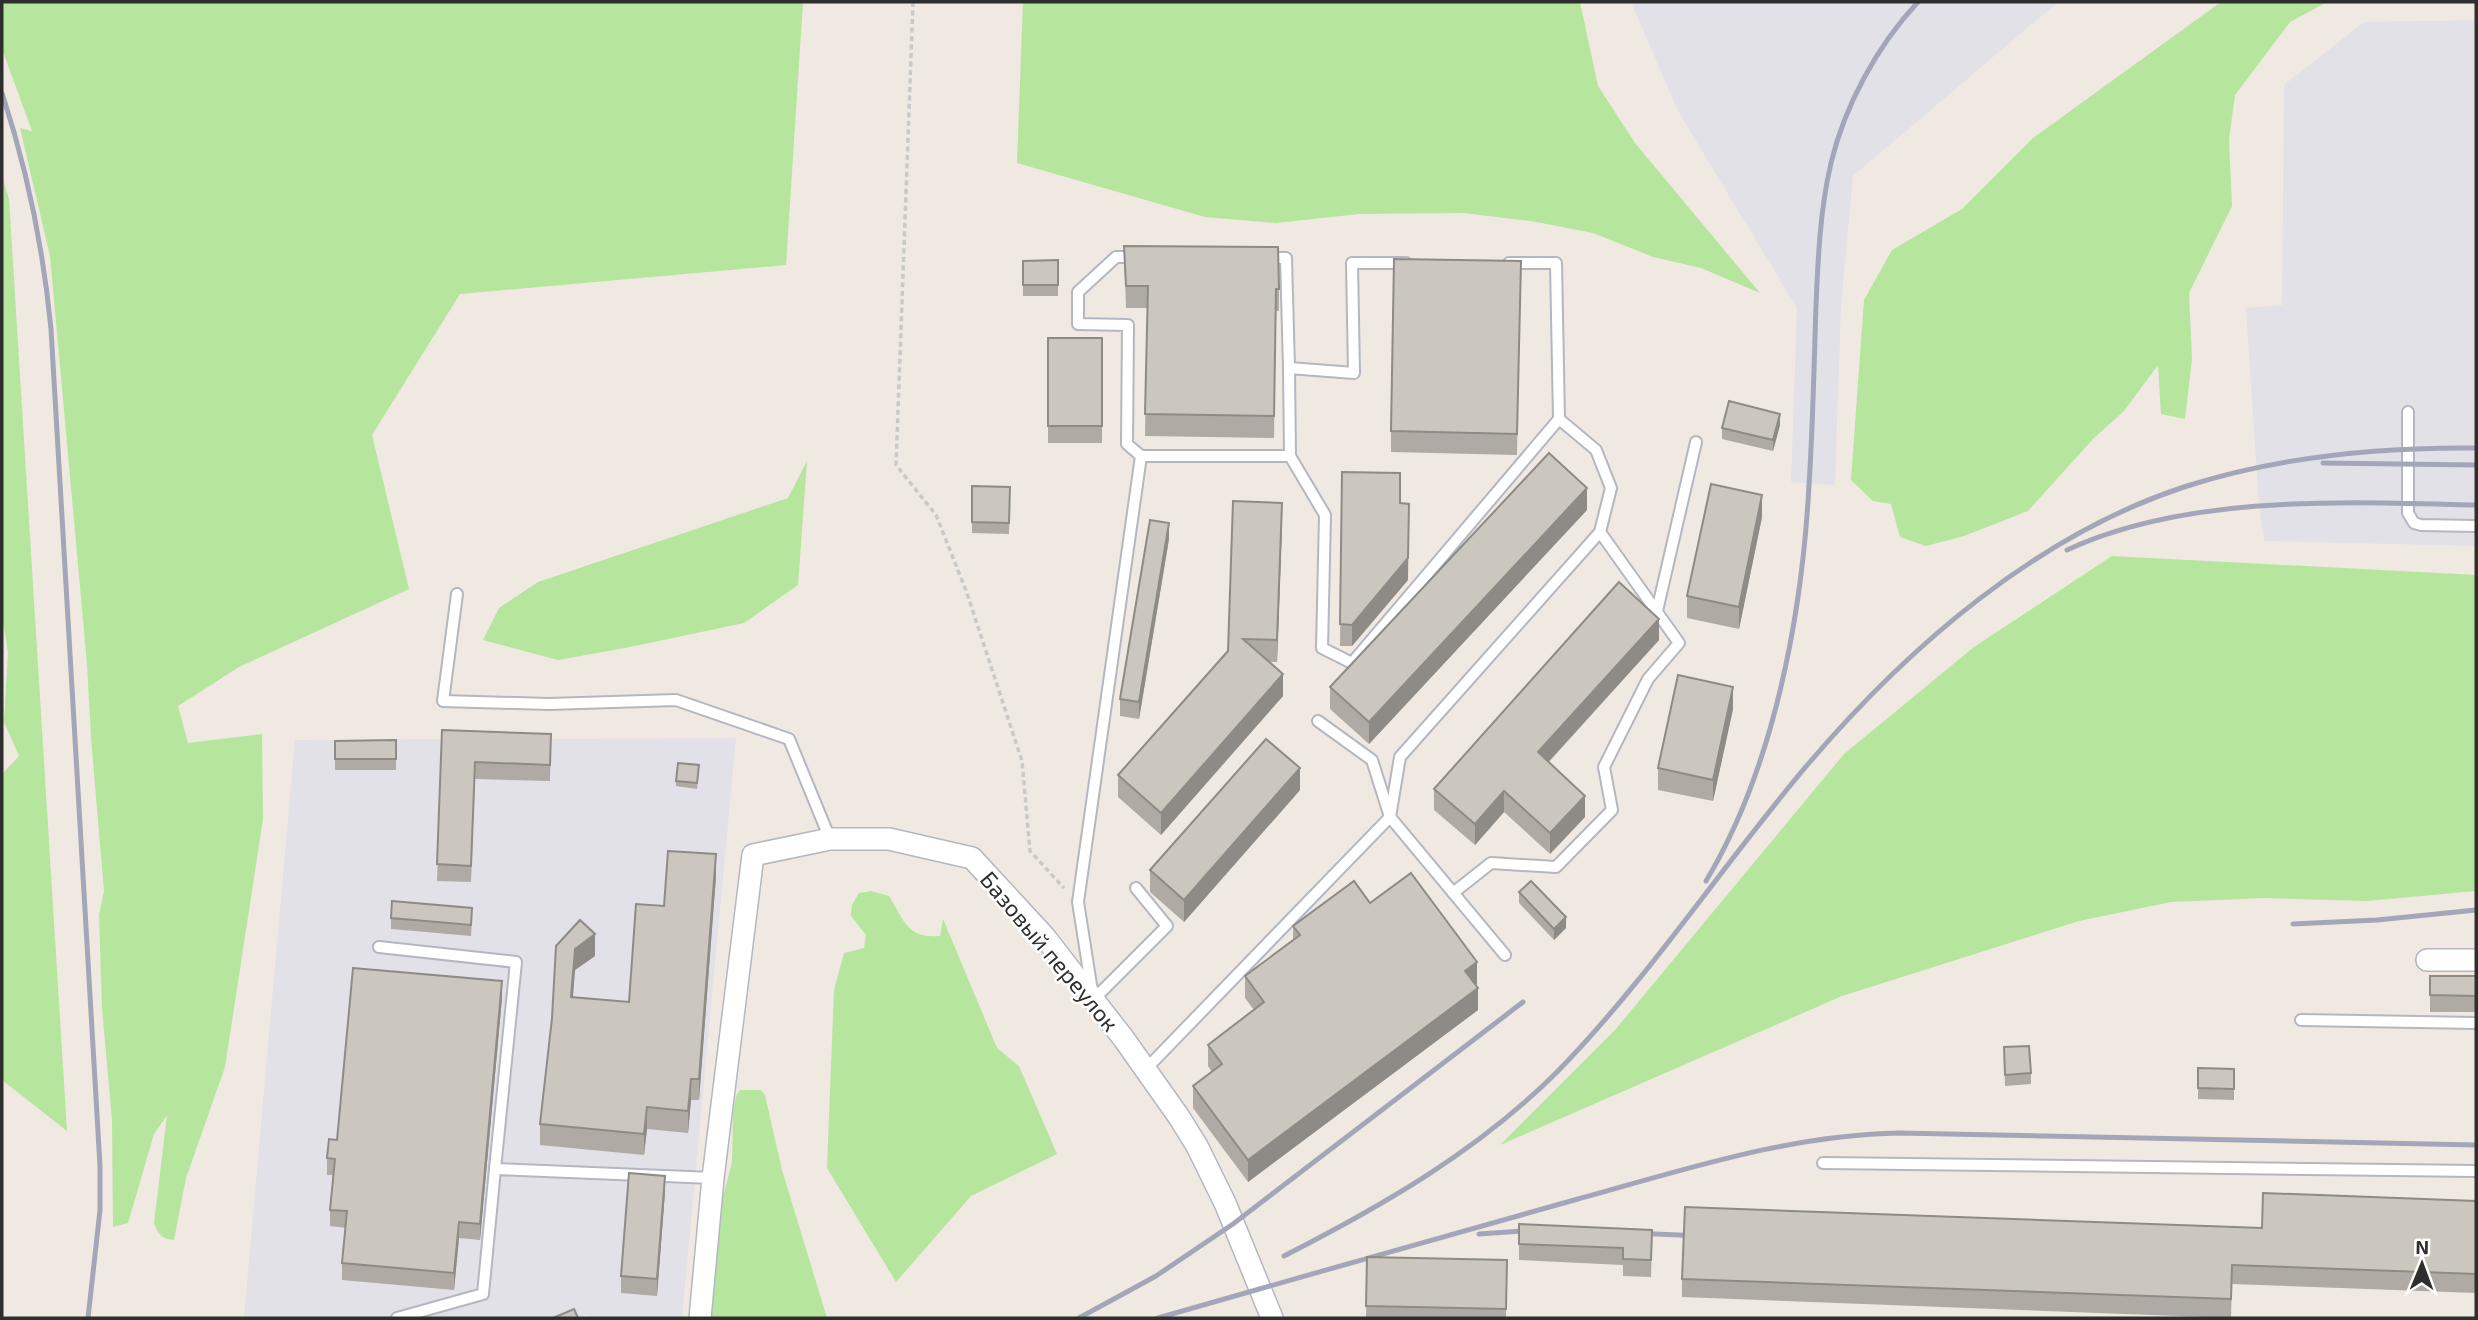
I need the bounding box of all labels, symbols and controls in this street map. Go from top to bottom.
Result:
street label: Базовый переулок [974,865,1125,1037]
north arrow [2387,1229,2457,1299]
text: N [2415,1235,2429,1258]

